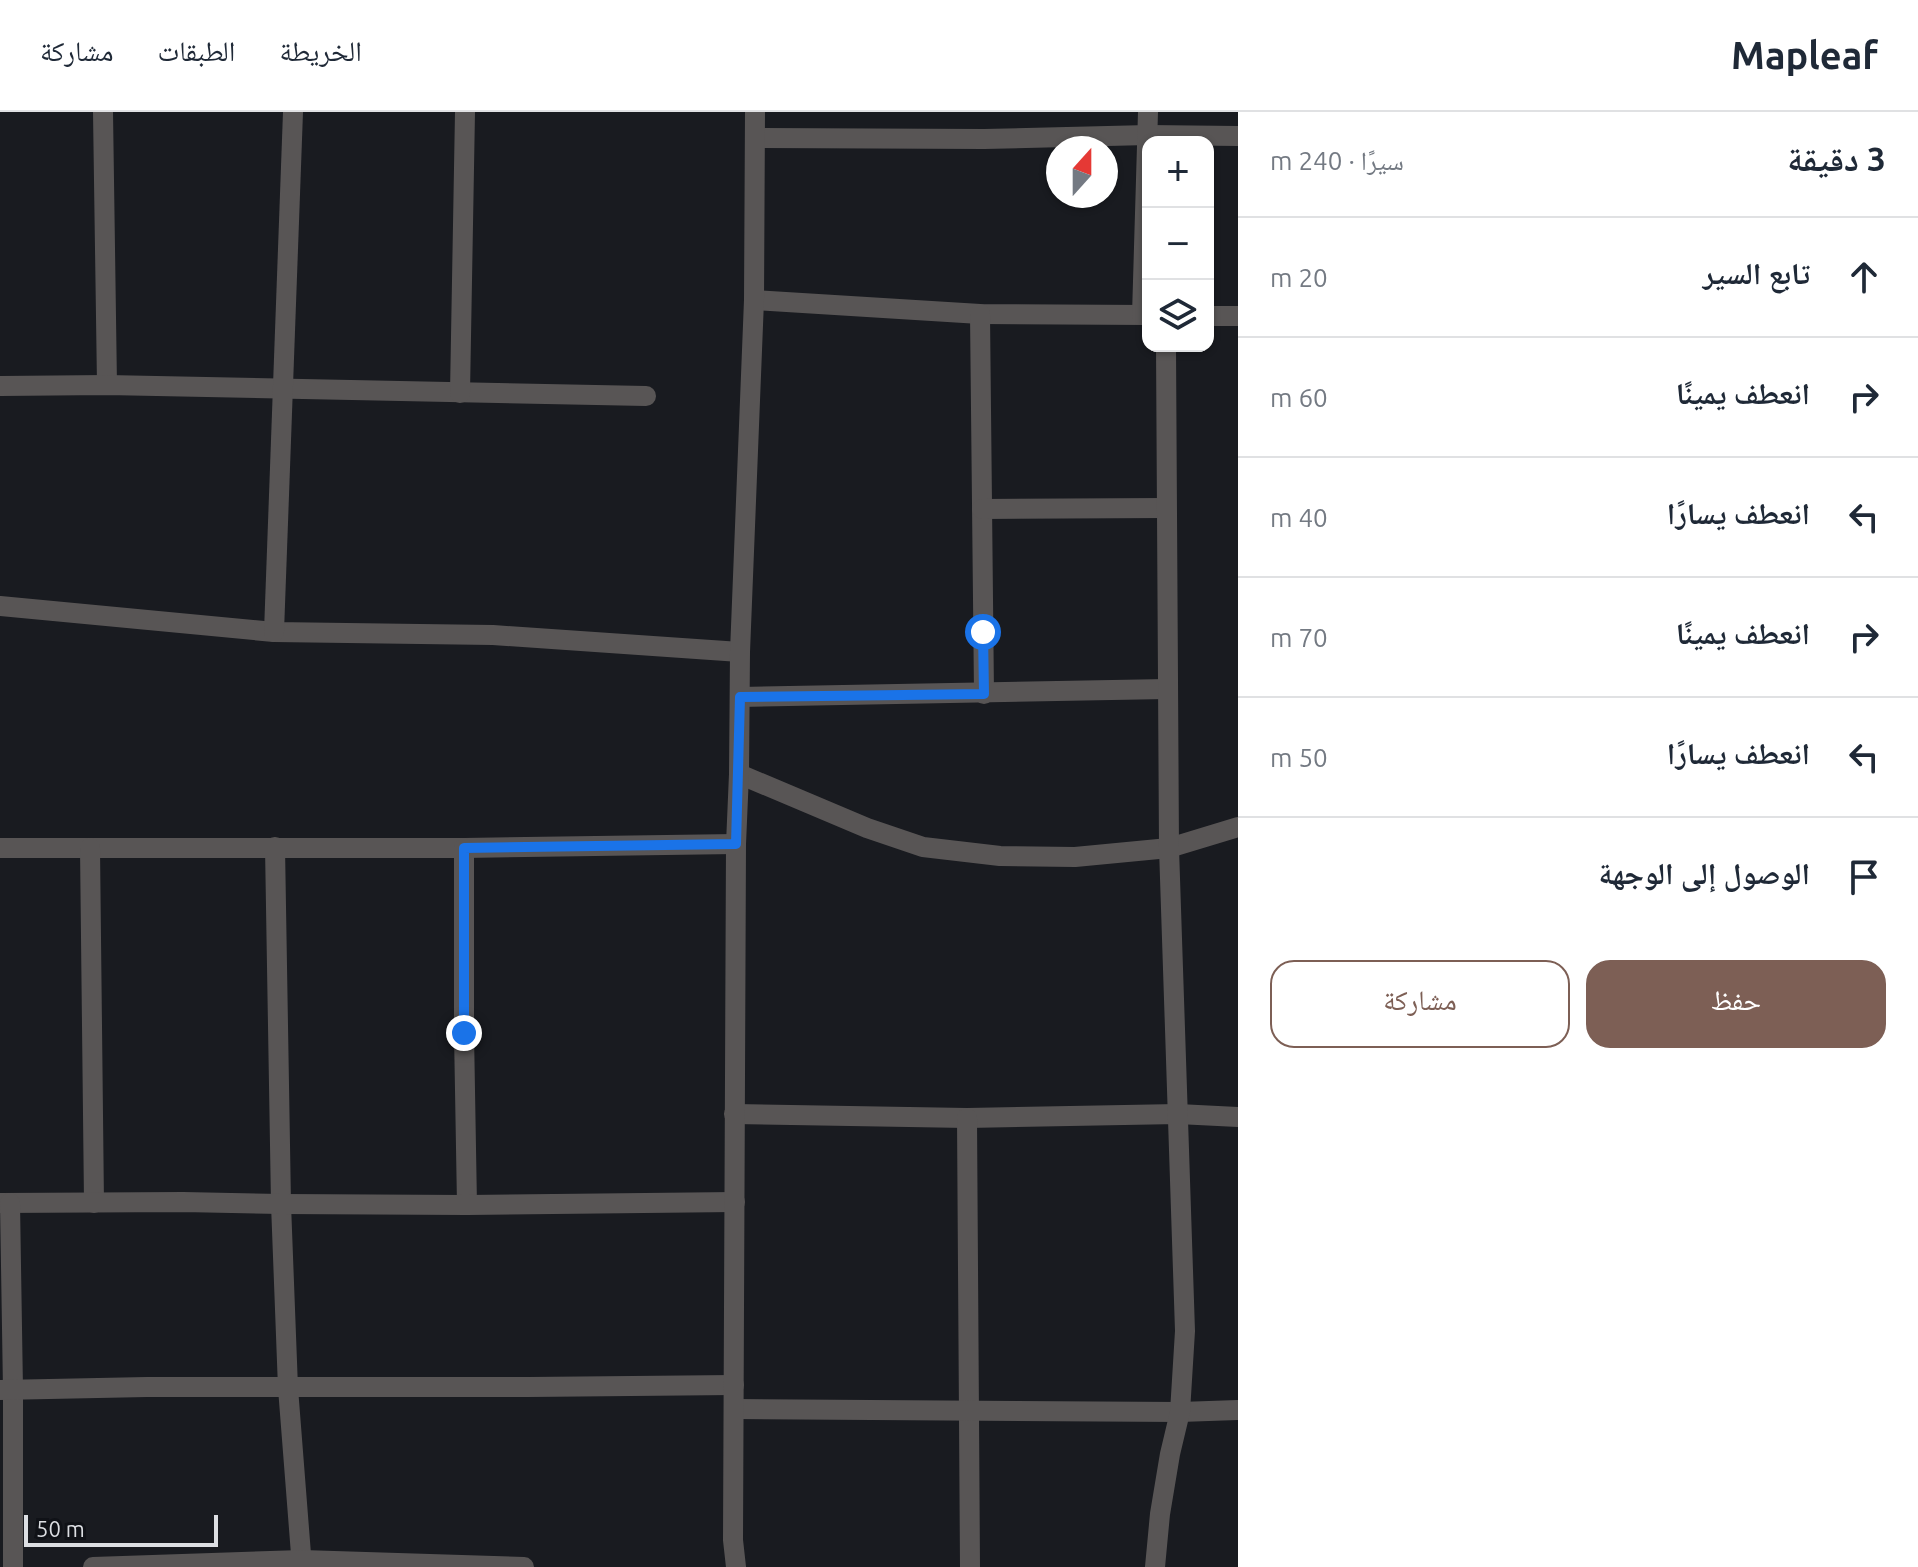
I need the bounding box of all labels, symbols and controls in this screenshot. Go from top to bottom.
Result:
text: Mapleaf [1731,34,1878,76]
text: مشاركة [40,35,114,66]
text: الطبقات [158,35,235,66]
text: الخريطة [279,35,362,66]
north arrow [1046,136,1118,208]
map controls [1142,136,1214,352]
button: + [1142,136,1214,208]
text: 3 دقيقة [1787,139,1886,177]
text: سيرًا · 240 m [1270,146,1404,175]
button: − [1142,208,1214,280]
icon: ahead [1842,255,1886,299]
text: تابع السير [1703,256,1810,290]
text: 20 m [1270,263,1328,292]
button: layers [1142,280,1214,352]
icon: right [1842,375,1886,419]
text: انعطف يمينًا [1676,376,1810,410]
text: 60 m [1270,383,1328,412]
icon: left [1842,495,1886,539]
text: انعطف يسارًا [1667,496,1810,530]
text: 40 m [1270,503,1328,532]
route start [965,614,1001,650]
icon: right [1842,615,1886,659]
text: انعطف يمينًا [1676,616,1810,650]
text: 70 m [1270,623,1328,652]
icon: left [1842,735,1886,779]
text: انعطف يسارًا [1667,736,1810,770]
text: 50 m [1270,743,1328,772]
icon: arrive [1842,855,1886,899]
text: الوصول إلى الوجهة [1599,856,1810,890]
button: مشاركة [1270,960,1570,1048]
button: حفظ [1586,960,1886,1048]
route end [446,1015,482,1051]
scale bar [24,1511,218,1547]
text: 50 m [36,1516,85,1541]

